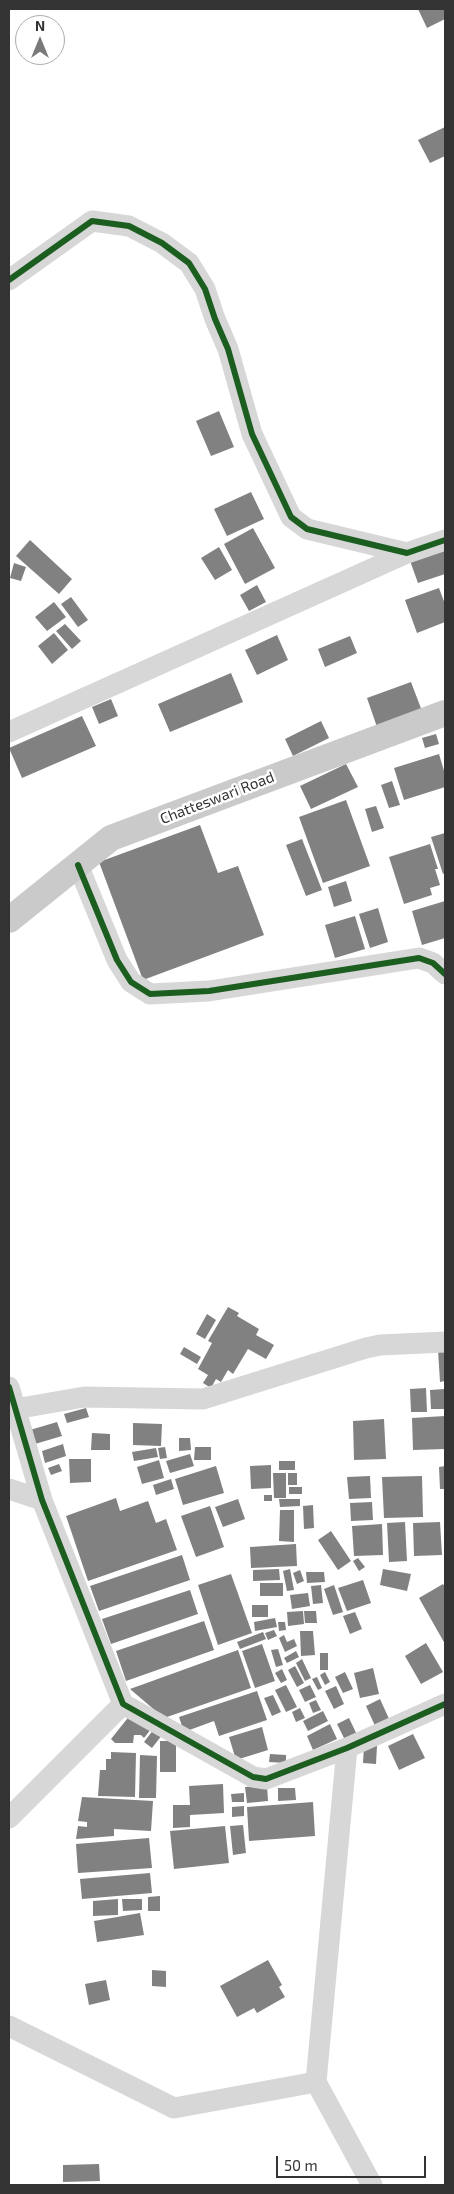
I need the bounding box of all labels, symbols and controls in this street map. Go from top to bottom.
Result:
north arrow [15,15,65,65]
text: N [35,17,45,34]
street label: Chatteswari Road [157,768,277,828]
scale bar [279,2146,429,2178]
text: 50 m [284,2156,318,2174]

